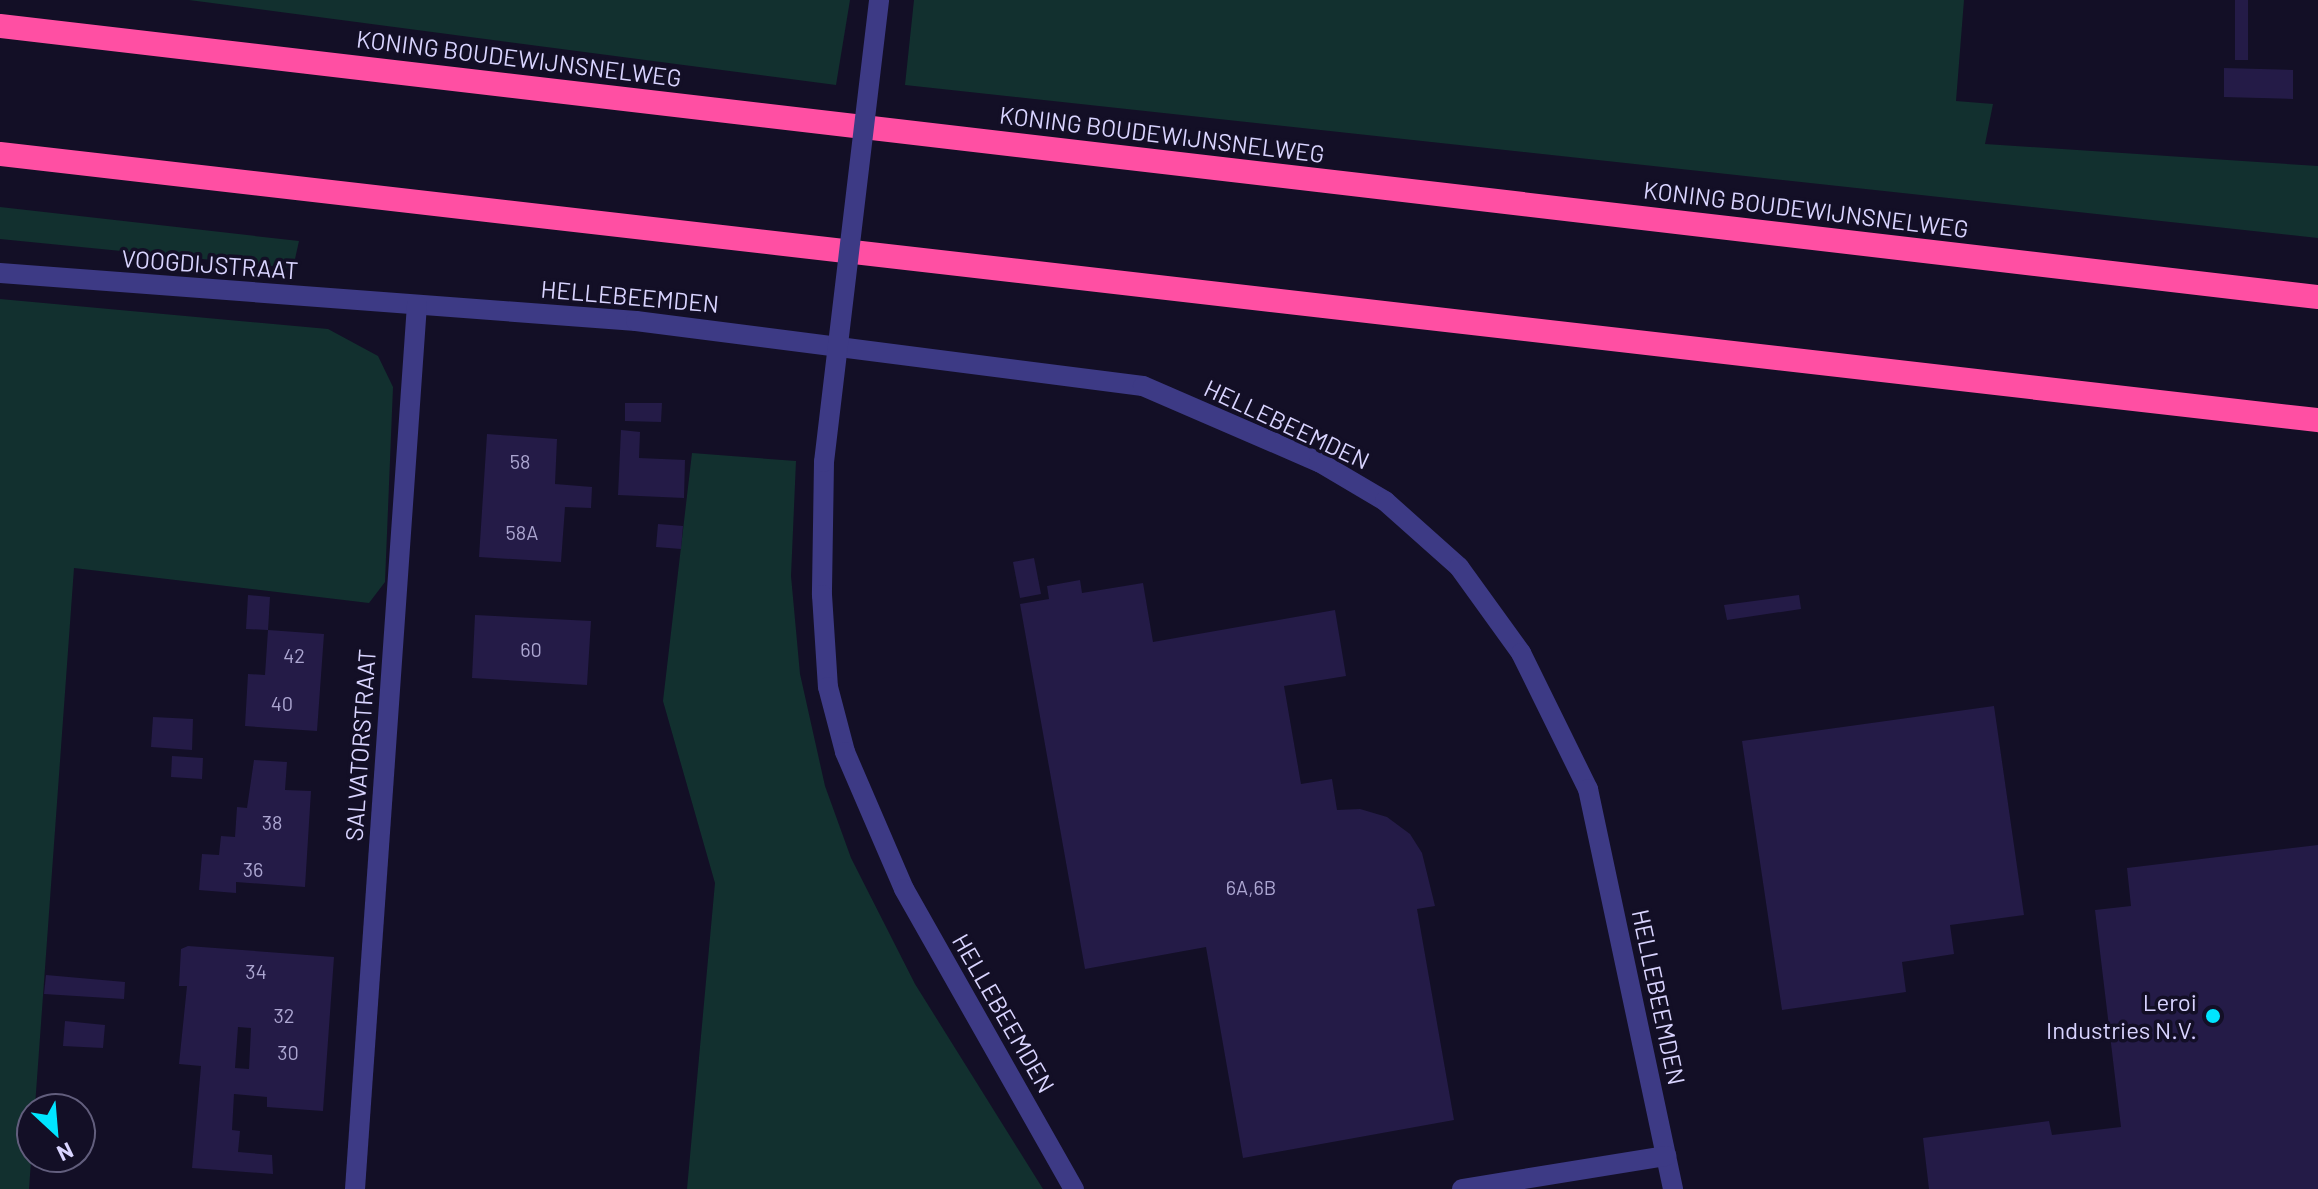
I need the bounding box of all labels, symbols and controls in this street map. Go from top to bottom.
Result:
street label: KONING BOUDEWIJNSNELWEG [355,24,683,92]
street label: KONING BOUDEWIJNSNELWEG [998,100,1326,168]
street label: KONING BOUDEWIJNSNELWEG [1642,175,1970,243]
street label: VOOGDIJSTRAAT [121,243,299,285]
street label: HELLEBEEMDEN [540,274,720,318]
street label: HELLEBEEMDEN [1200,373,1374,475]
house number: 58 [510,449,530,473]
house number: 58A [506,520,538,544]
house number: 60 [520,637,542,661]
house number: 42 [283,643,305,667]
street label: SALVATORSTRAAT [339,648,381,842]
house number: 40 [271,691,293,715]
house number: 38 [262,810,282,834]
house number: 36 [243,857,263,881]
house number: 6A,6B [1226,875,1276,899]
street label: HELLEBEEMDEN [1626,907,1692,1087]
street label: HELLEBEEMDEN [947,928,1061,1098]
house number: 34 [245,959,267,983]
place label: Leroi Industries N.V. [2046,988,2197,1044]
house number: 32 [273,1003,295,1027]
marker: Leroi Industries N.V. [2204,1007,2222,1025]
house number: 30 [277,1040,299,1064]
north arrow [16,1093,96,1173]
text: N [53,1138,78,1168]

